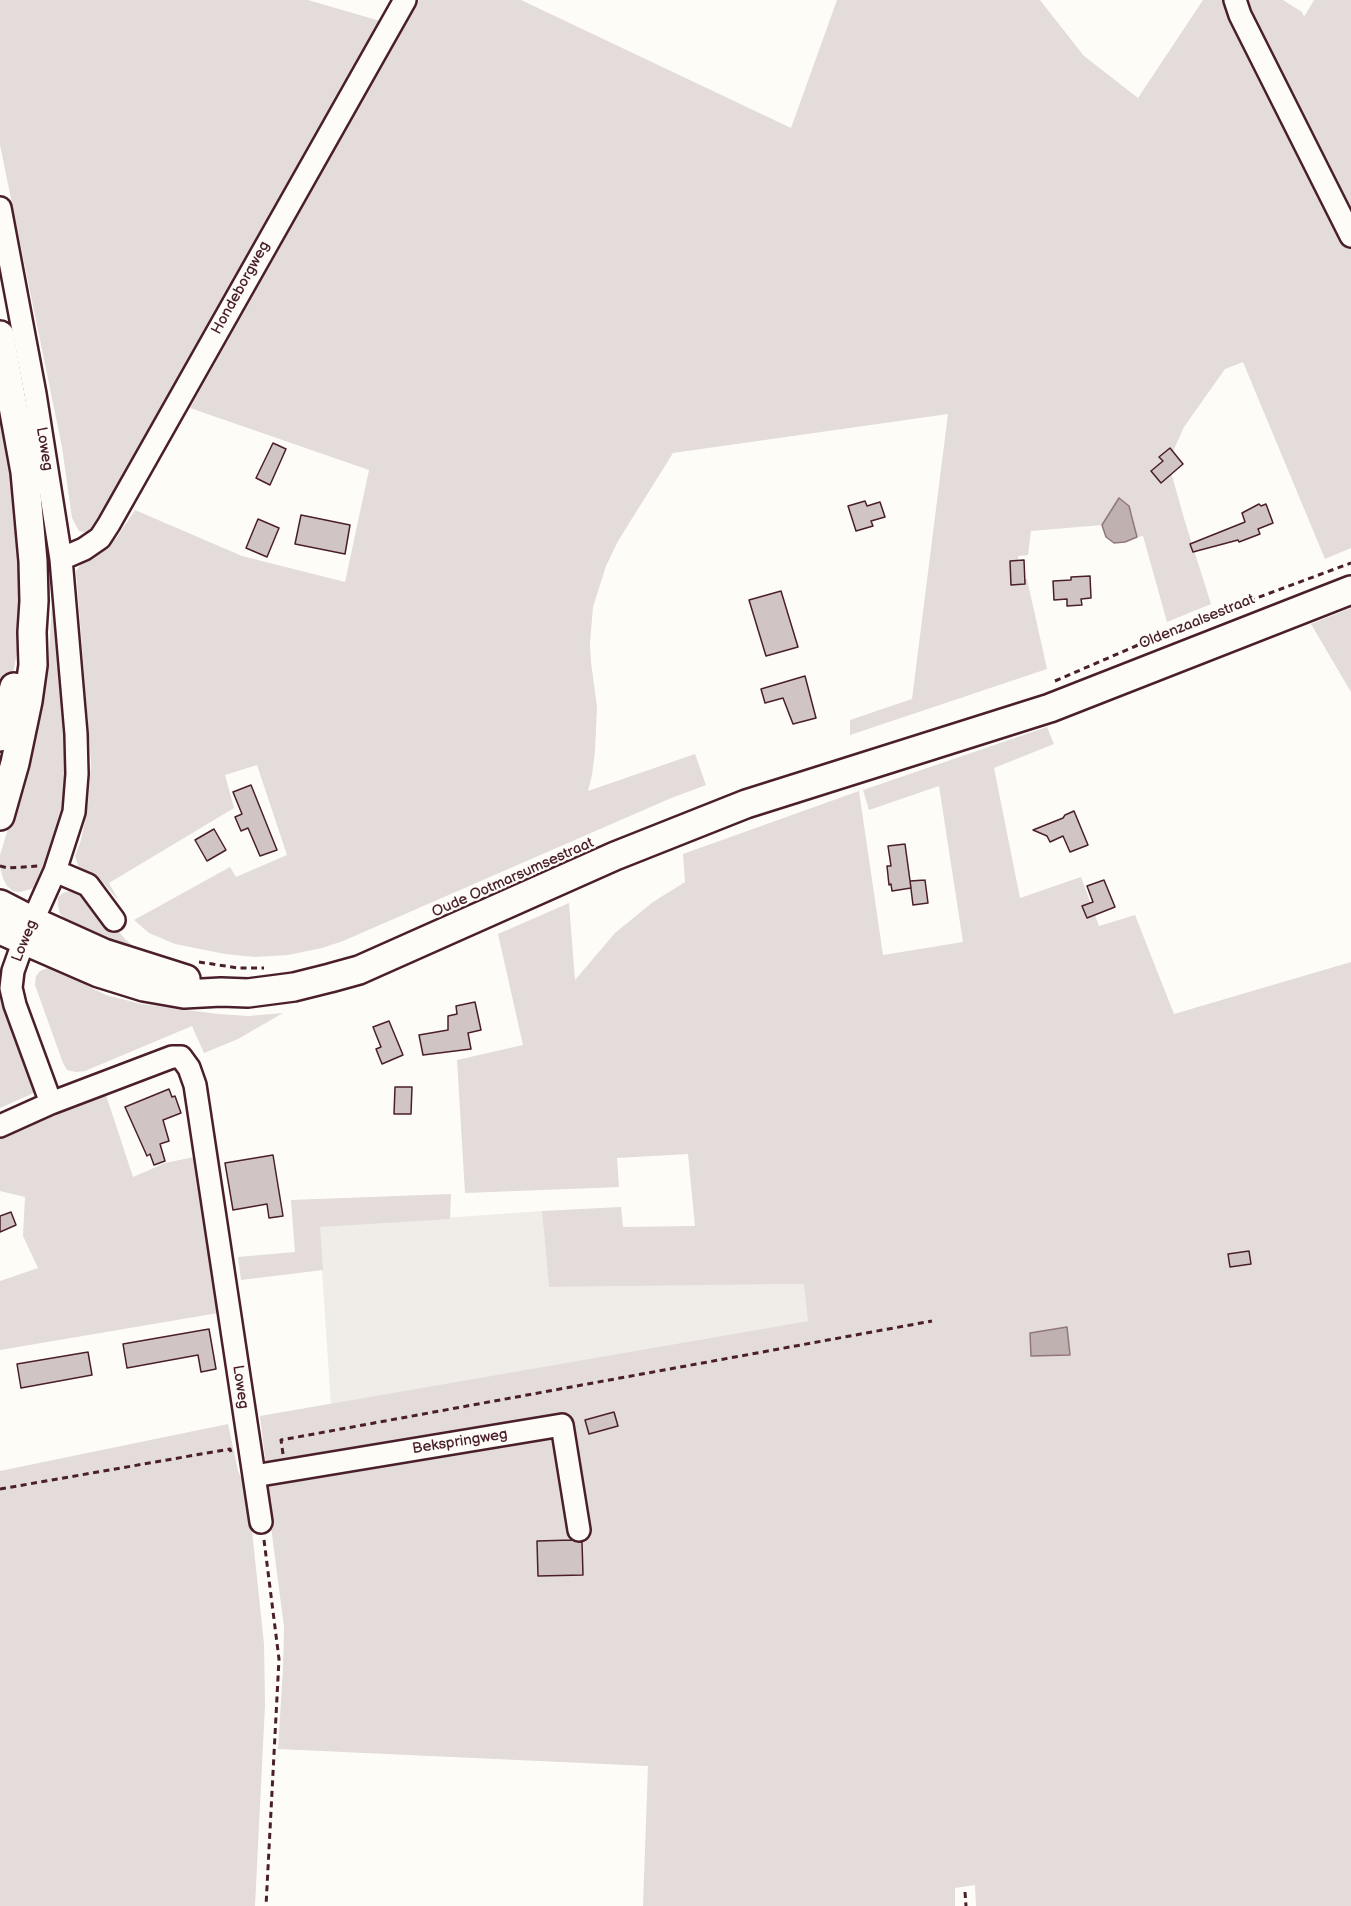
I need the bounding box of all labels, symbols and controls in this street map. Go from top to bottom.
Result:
street label: Hondeborgweg [208,238,274,338]
street label: Loweg [32,426,56,472]
street label: Oldenzaalsestraat [1137,591,1257,653]
street label: Oude Ootmarsumsestraat [429,834,597,922]
street label: Loweg [8,917,42,965]
street label: Loweg [228,1364,252,1410]
street label: Bekspringweg [411,1426,509,1458]

